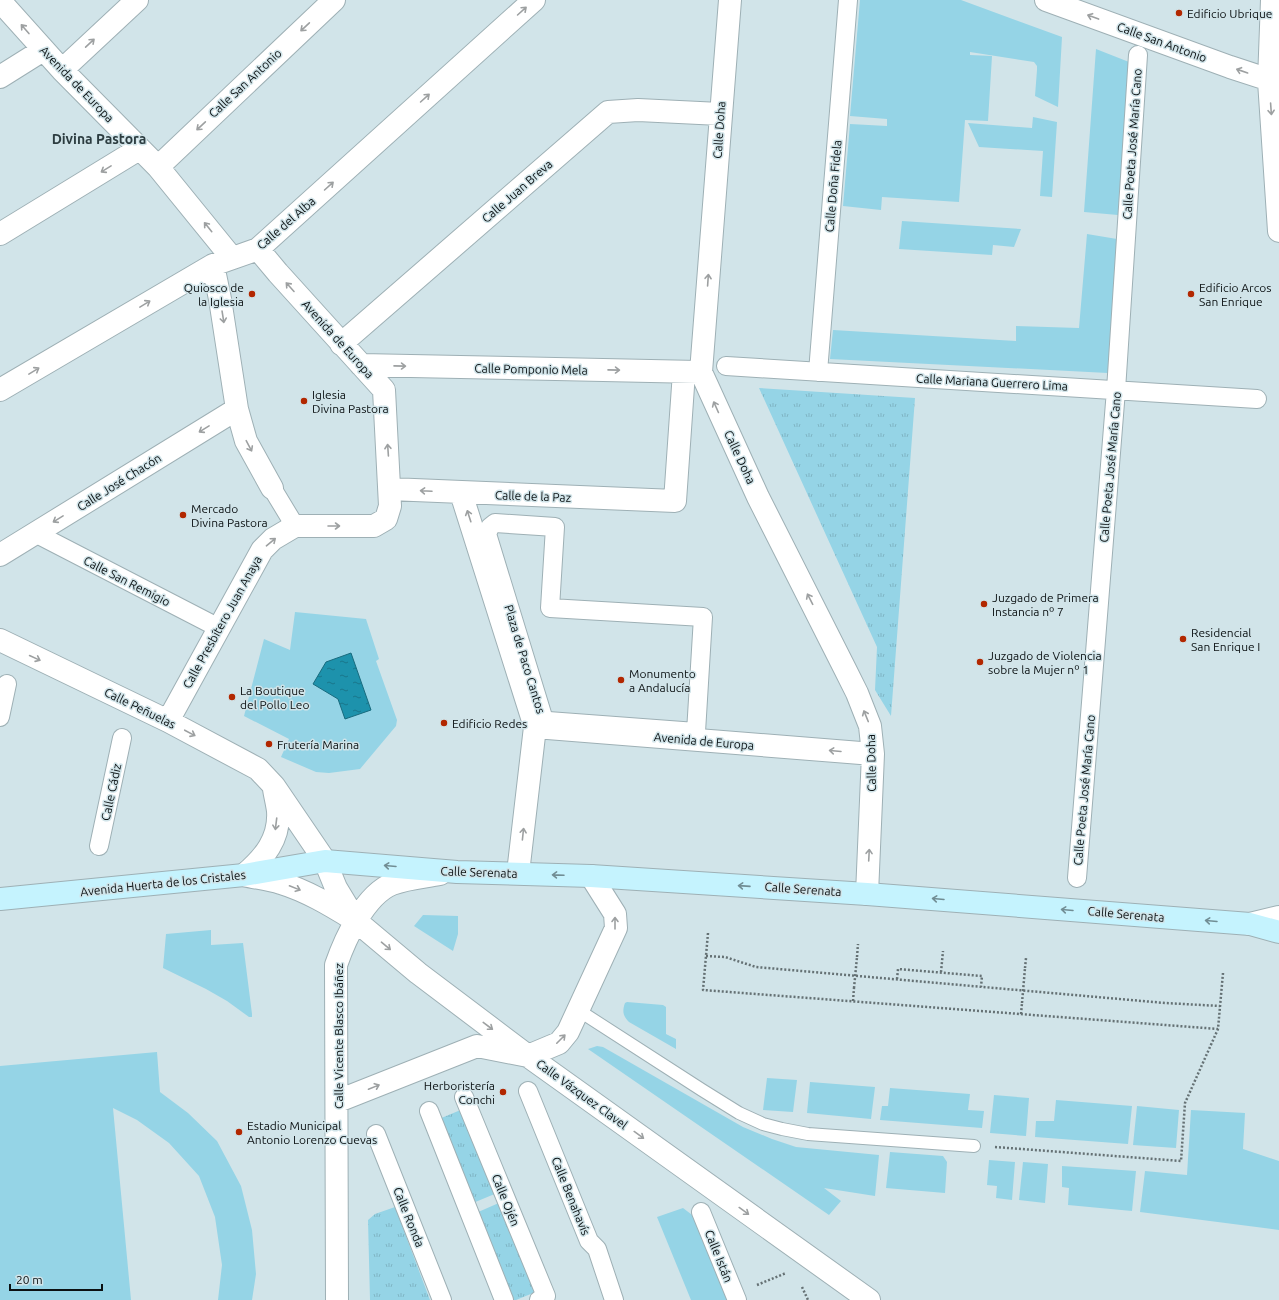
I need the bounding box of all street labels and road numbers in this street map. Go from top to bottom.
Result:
street label: Calle San Antonio [1115,20,1209,64]
street label: Avenida de Europa [37,43,117,125]
street label: Calle San Antonio [206,46,284,120]
street label: Calle Poeta José María Cano [1120,68,1144,220]
street label: Calle Doha [711,101,727,159]
street label: Calle Doña Fidela [822,139,844,233]
street label: Calle Juan Breva [479,157,555,225]
street label: Calle del Alba [254,194,318,252]
street label: Avenida de Europa [300,297,376,381]
street label: Calle Pomponio Mela [474,362,588,376]
street label: Calle Mariana Guerrero Lima [916,372,1068,392]
street label: Calle Poeta José María Cano [1097,391,1123,543]
street label: Calle Doha [722,428,758,486]
street label: Calle José Chacón [75,451,163,513]
street label: Calle de la Paz [495,488,572,504]
street label: Calle Presbítero Juan Anaya [180,553,264,691]
street label: Calle San Remigio [82,554,172,608]
street label: Plaza de Paco Cantos [502,603,548,715]
street label: Calle Peñuelas [102,685,178,731]
street label: Calle Poeta José María Cano [1071,714,1097,866]
street label: Avenida de Europa [653,730,755,752]
street label: Calle Doha [864,734,878,792]
street label: Calle Cádiz [99,762,124,822]
street label: Calle Serenata [440,864,518,880]
street label: Avenida Huerta de los Cristales [80,868,246,898]
street label: Calle Serenata [764,880,842,898]
street label: Calle Serenata [1087,904,1165,924]
street label: Calle Vicente Blasco Ibáñez [332,963,345,1109]
street label: Calle Vázquez Clavel [534,1057,630,1131]
street label: Calle Benahavís [549,1155,593,1237]
street label: Calle Ojén [490,1172,522,1228]
street label: Calle Ronda [391,1185,427,1249]
street label: Calle Istán [703,1228,735,1284]

